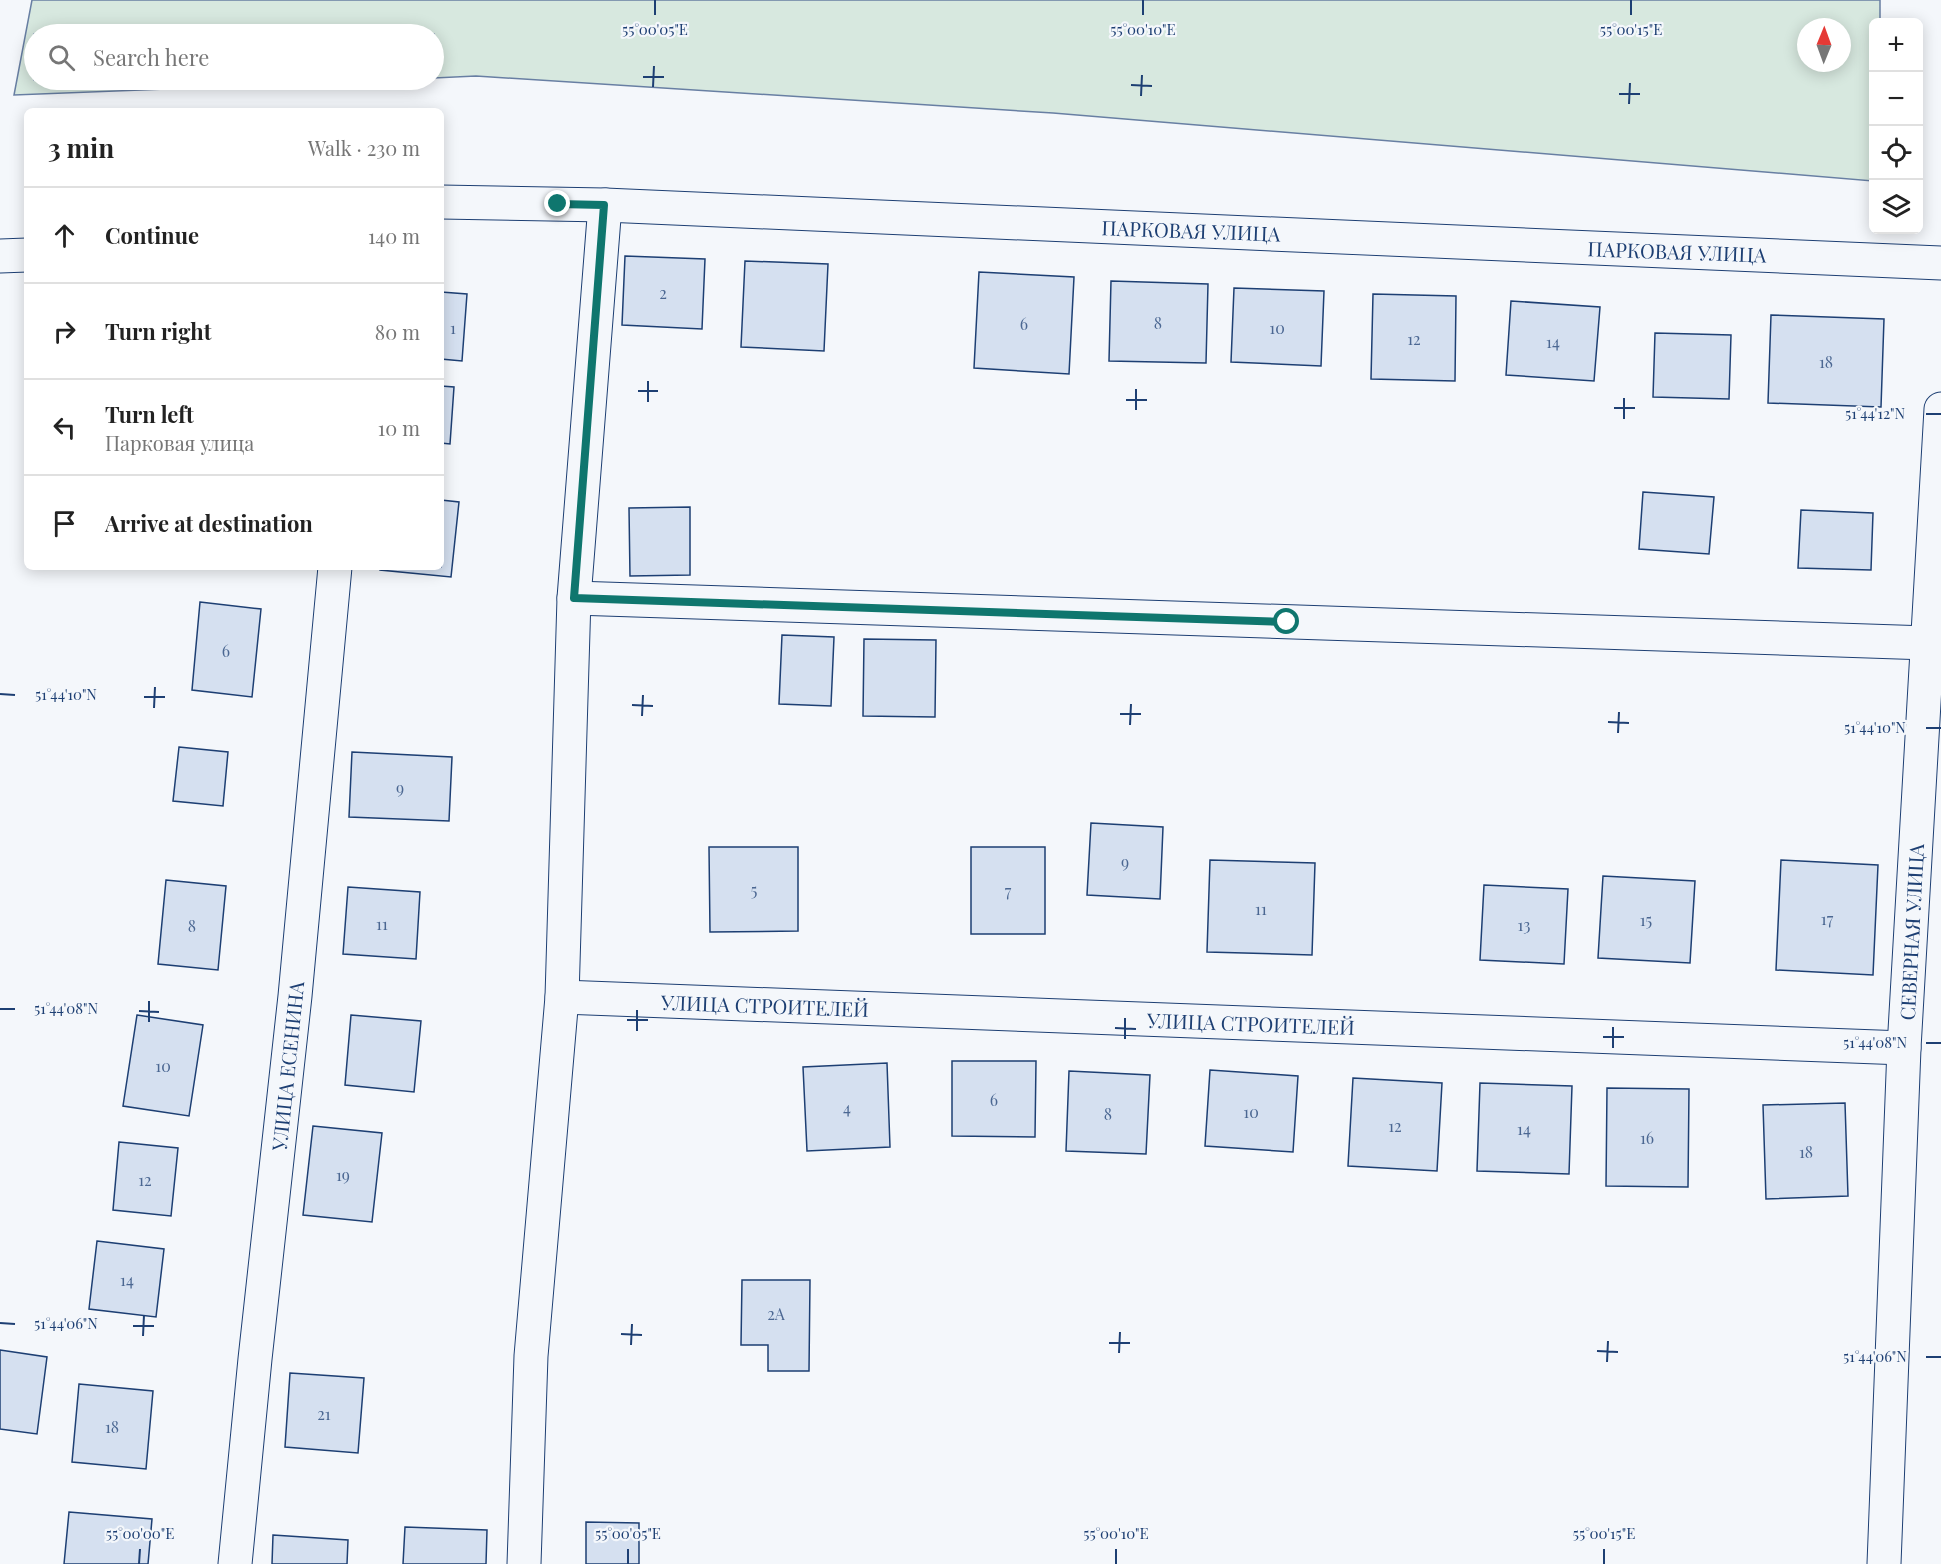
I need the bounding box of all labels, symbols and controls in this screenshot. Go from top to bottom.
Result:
north arrow [1797,18,1851,72]
map controls [1869,18,1923,234]
button: + [1869,18,1923,72]
text: 55°00'05"E [622,19,688,39]
text: 55°00'10"E [1110,19,1176,39]
text: 55°00'15"E [1600,19,1662,39]
search box [24,24,444,90]
icon: search [45,41,78,74]
text: Search here [93,42,209,72]
button: − [1869,72,1923,126]
button: locate [1869,126,1923,180]
text: 3 min [48,130,114,165]
text: Walk · 230 m [308,134,420,161]
button: layers [1869,180,1923,234]
route end [544,190,570,216]
street label: ПАРКОВАЯ УЛИЦА [1101,213,1281,247]
icon: ahead [48,219,81,252]
text: Continue [105,220,199,250]
text: 140 m [368,222,420,249]
street label: ПАРКОВАЯ УЛИЦА [1587,234,1767,268]
house number: 2 [659,282,667,303]
house number: 8 [1154,312,1162,333]
house number: 6 [1020,313,1028,334]
icon: right [48,315,81,348]
text: Turn right [105,316,211,346]
house number: 1 [450,317,456,338]
house number: 10 [1269,317,1285,338]
text: 80 m [375,318,420,345]
house number: 12 [1407,328,1421,349]
house number: 14 [1546,331,1560,352]
house number: 18 [1819,351,1833,372]
text: Turn left [105,399,194,429]
text: 51°44'12"N [1845,403,1905,423]
icon: left [48,411,81,444]
text: 10 m [378,414,420,441]
text: Парковая улица [105,429,254,456]
icon: arrive [48,507,81,540]
text: Arrive at destination [105,508,313,538]
route start [1273,608,1299,634]
house number: 6 [222,640,230,661]
text: 51°44'10"N [35,684,97,704]
text: 51°44'10"N [1844,717,1906,737]
house number: 9 [396,777,404,798]
street label: СЕВЕРНАЯ УЛИЦА [1893,843,1929,1021]
house number: 9 [1121,851,1129,872]
house number: 5 [751,879,757,900]
house number: 7 [1005,880,1012,901]
house number: 11 [1255,898,1267,919]
house number: 17 [1821,908,1834,929]
house number: 15 [1640,909,1652,930]
house number: 11 [376,913,388,934]
house number: 13 [1518,914,1530,935]
house number: 8 [188,915,196,936]
street label: УЛИЦА ЕСЕНИНА [265,980,309,1153]
street label: УЛИЦА СТРОИТЕЛЕЙ [660,988,869,1022]
text: 51°44'08"N [34,998,98,1018]
street label: УЛИЦА СТРОИТЕЛЕЙ [1146,1006,1355,1040]
text: 51°44'08"N [1843,1032,1907,1052]
house number: 10 [155,1055,171,1076]
house number: 6 [990,1089,998,1110]
house number: 4 [843,1097,851,1118]
house number: 10 [1243,1101,1259,1122]
house number: 8 [1104,1103,1112,1124]
house number: 12 [1388,1115,1402,1136]
house number: 14 [1517,1118,1531,1139]
house number: 16 [1640,1127,1654,1148]
house number: 18 [1799,1141,1813,1162]
house number: 19 [336,1164,350,1185]
house number: 12 [138,1169,152,1190]
house number: 14 [120,1269,134,1290]
house number: 2А [767,1303,786,1324]
text: 51°44'06"N [34,1313,98,1333]
text: 51°44'06"N [1843,1346,1907,1366]
house number: 21 [317,1403,331,1424]
house number: 18 [105,1416,119,1437]
text: 55°00'00"E [106,1523,174,1543]
text: 55°00'05"E [595,1523,661,1543]
text: 55°00'10"E [1083,1523,1149,1543]
text: 55°00'15"E [1573,1523,1635,1543]

